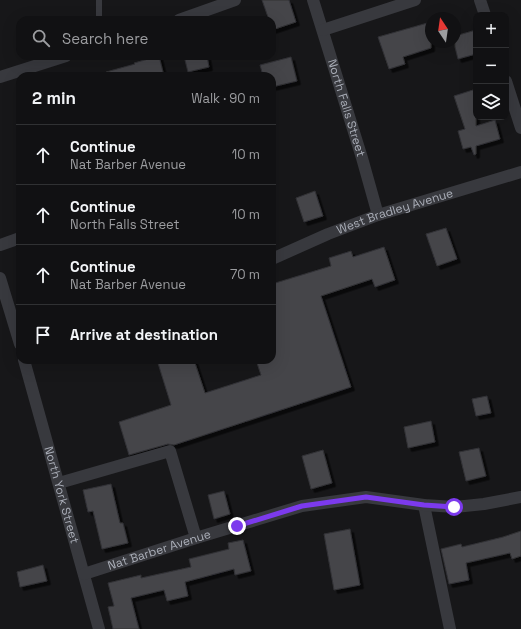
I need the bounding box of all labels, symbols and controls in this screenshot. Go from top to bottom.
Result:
north arrow [425,12,461,48]
map controls [473,12,509,120]
button: + [473,12,509,48]
search box [16,16,276,60]
icon: search [30,27,52,49]
text: Search here [62,29,148,48]
button: − [473,48,509,84]
street label: North Falls Street [324,57,369,159]
button: layers [473,84,509,120]
text: 2 min [32,87,76,109]
text: Walk · 90 m [191,90,260,107]
text: Continue [70,137,136,156]
icon: ahead [32,144,54,166]
text: 10 m [232,146,260,163]
text: Nat Barber Avenue [70,156,186,173]
street label: West Bradley Avenue [334,185,455,238]
text: Continue [70,197,136,216]
icon: ahead [32,204,54,226]
text: 10 m [232,206,260,223]
text: North Falls Street [70,216,180,233]
text: Continue [70,257,136,276]
icon: ahead [32,264,54,286]
text: 70 m [230,266,260,283]
text: Nat Barber Avenue [70,276,186,293]
icon: arrive [32,324,54,346]
text: Arrive at destination [70,325,218,344]
street label: North York Street [40,444,83,545]
route start [445,498,463,516]
route end [228,517,246,535]
street label: Nat Barber Avenue [106,526,213,574]

